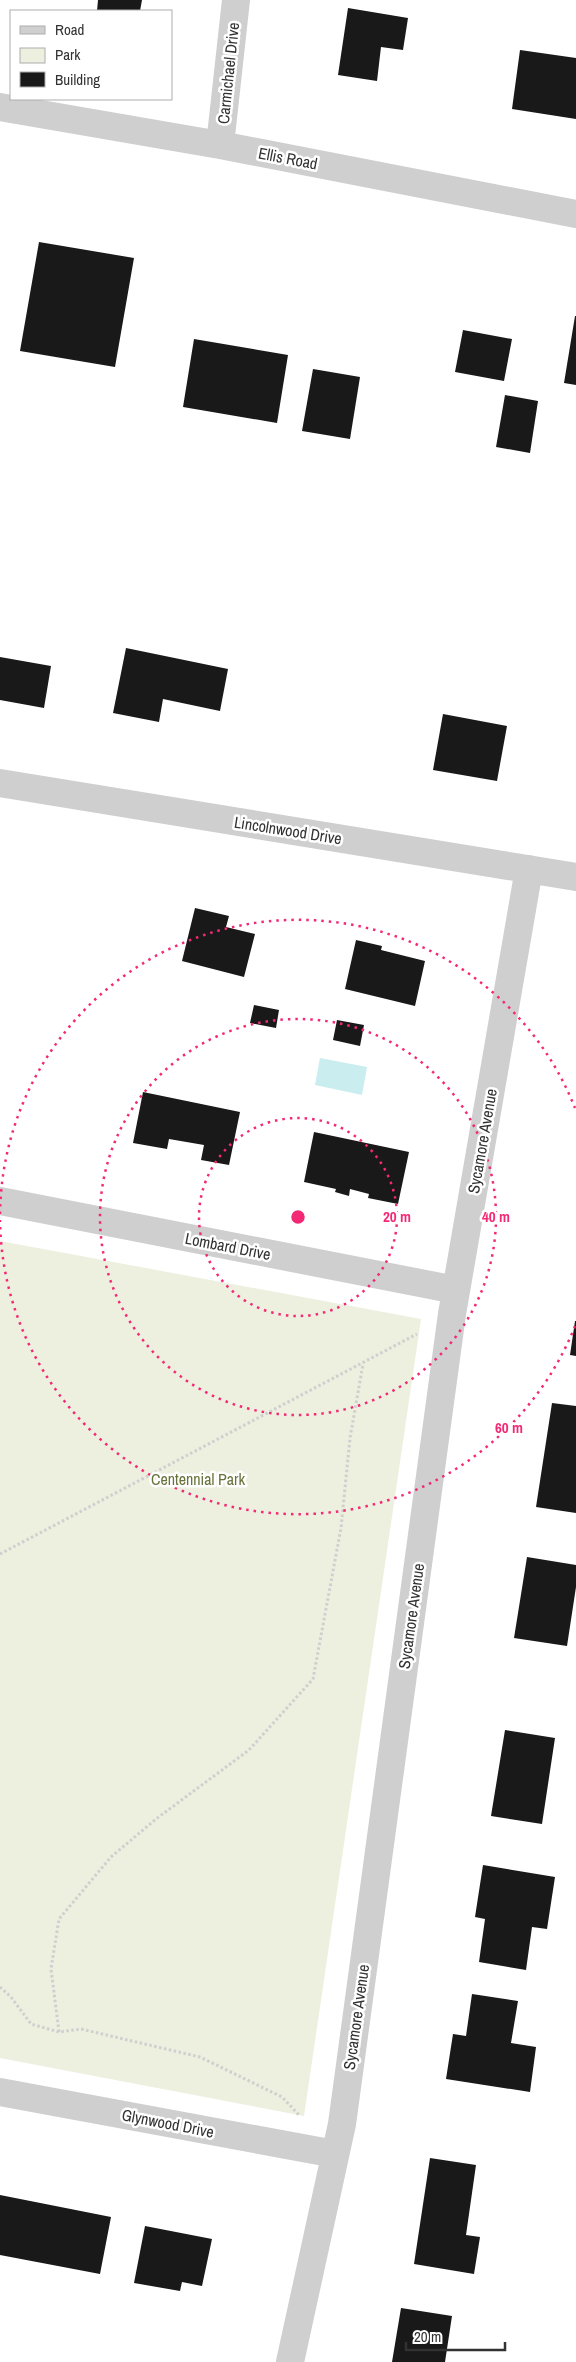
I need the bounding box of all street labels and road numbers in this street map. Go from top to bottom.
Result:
street label: Carmichael Drive [212,21,244,125]
street label: Ellis Road [257,141,319,175]
street label: Lincolnwood Drive [233,811,343,849]
street label: Sycamore Avenue [462,1087,502,1195]
street label: Lombard Drive [183,1227,273,1265]
street label: Sycamore Avenue [393,1562,429,1670]
street label: Sycamore Avenue [338,1963,374,2071]
street label: Glynwood Drive [120,2103,216,2143]

